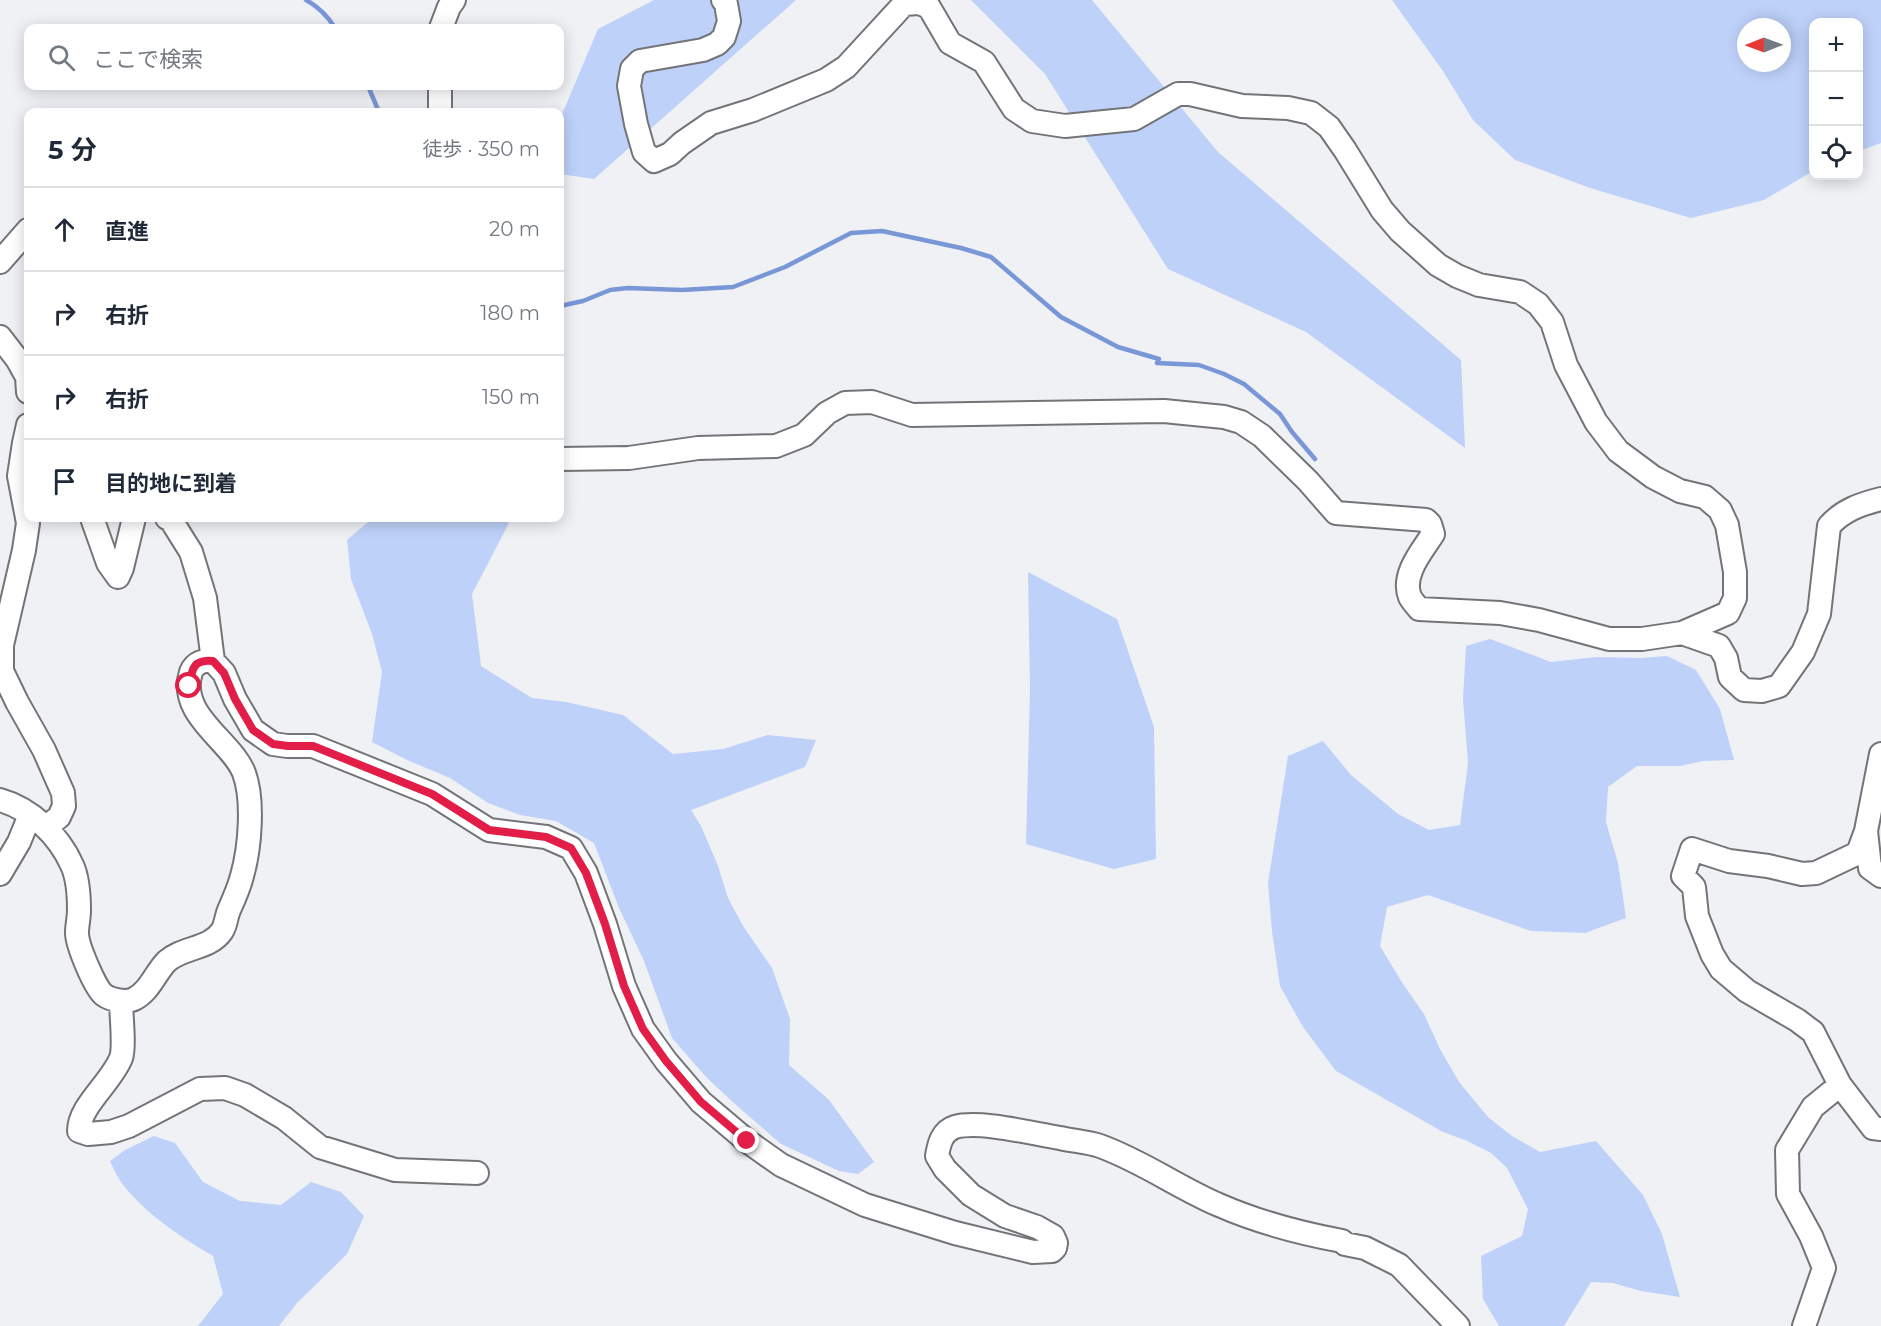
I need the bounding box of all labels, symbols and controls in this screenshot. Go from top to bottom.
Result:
north arrow [1737,18,1791,72]
map controls [1809,18,1863,180]
button: + [1809,18,1863,72]
search box [24,24,564,90]
icon: search [45,41,78,74]
text: ここで検索 [93,46,203,73]
button: − [1809,72,1863,126]
button: locate [1809,126,1863,180]
text: 5 分 [48,134,97,166]
text: 徒歩 · 350 m [422,137,540,161]
icon: ahead [48,213,81,246]
text: 20 m [489,217,540,241]
text: 直進 [105,218,149,245]
icon: right [48,297,81,330]
text: 180 m [480,301,540,325]
text: 右折 [105,302,149,329]
icon: right [48,381,81,414]
text: 150 m [482,385,540,409]
text: 右折 [105,386,149,413]
icon: arrive [48,465,81,498]
text: 目的地に到着 [105,470,237,497]
route start [175,672,201,698]
route end [733,1127,759,1153]

